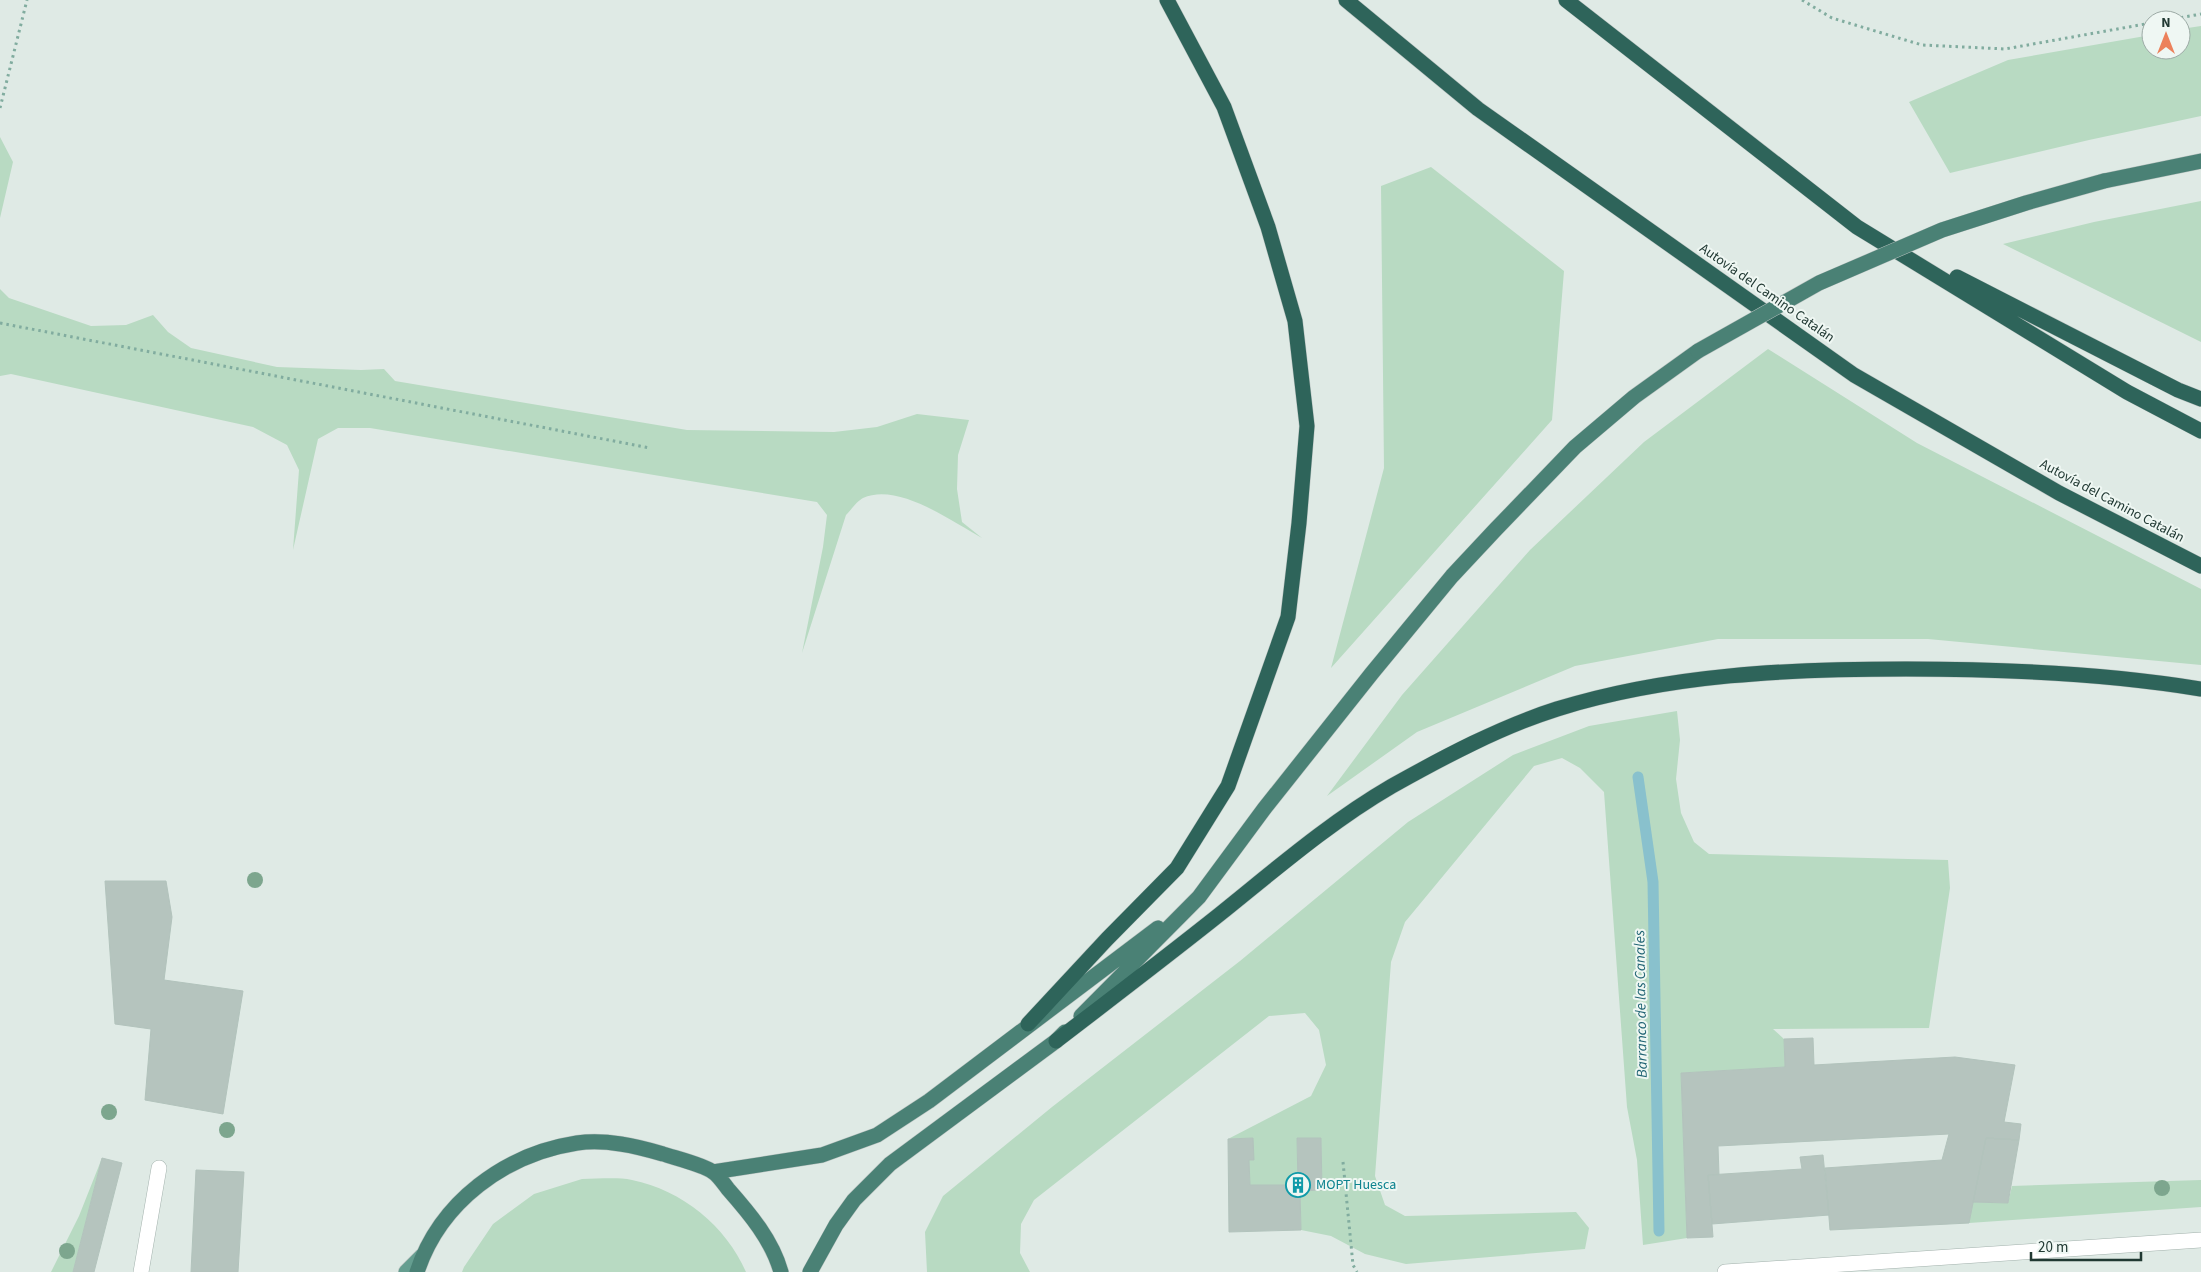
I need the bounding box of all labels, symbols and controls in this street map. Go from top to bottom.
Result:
north arrow [2141,10,2191,60]
text: N [2161,13,2171,33]
street label: Autovía del Camino Catalán [1695,239,1839,347]
street label: Autovía del Camino Catalán [2036,454,2188,548]
water label: Barranco de las Canales [1629,930,1653,1078]
building icon: MOPT Huesca [1285,1172,1311,1198]
place label: MOPT Huesca [1316,1175,1396,1195]
scale bar [2031,1230,2141,1262]
text: 20 m [2038,1237,2068,1258]

